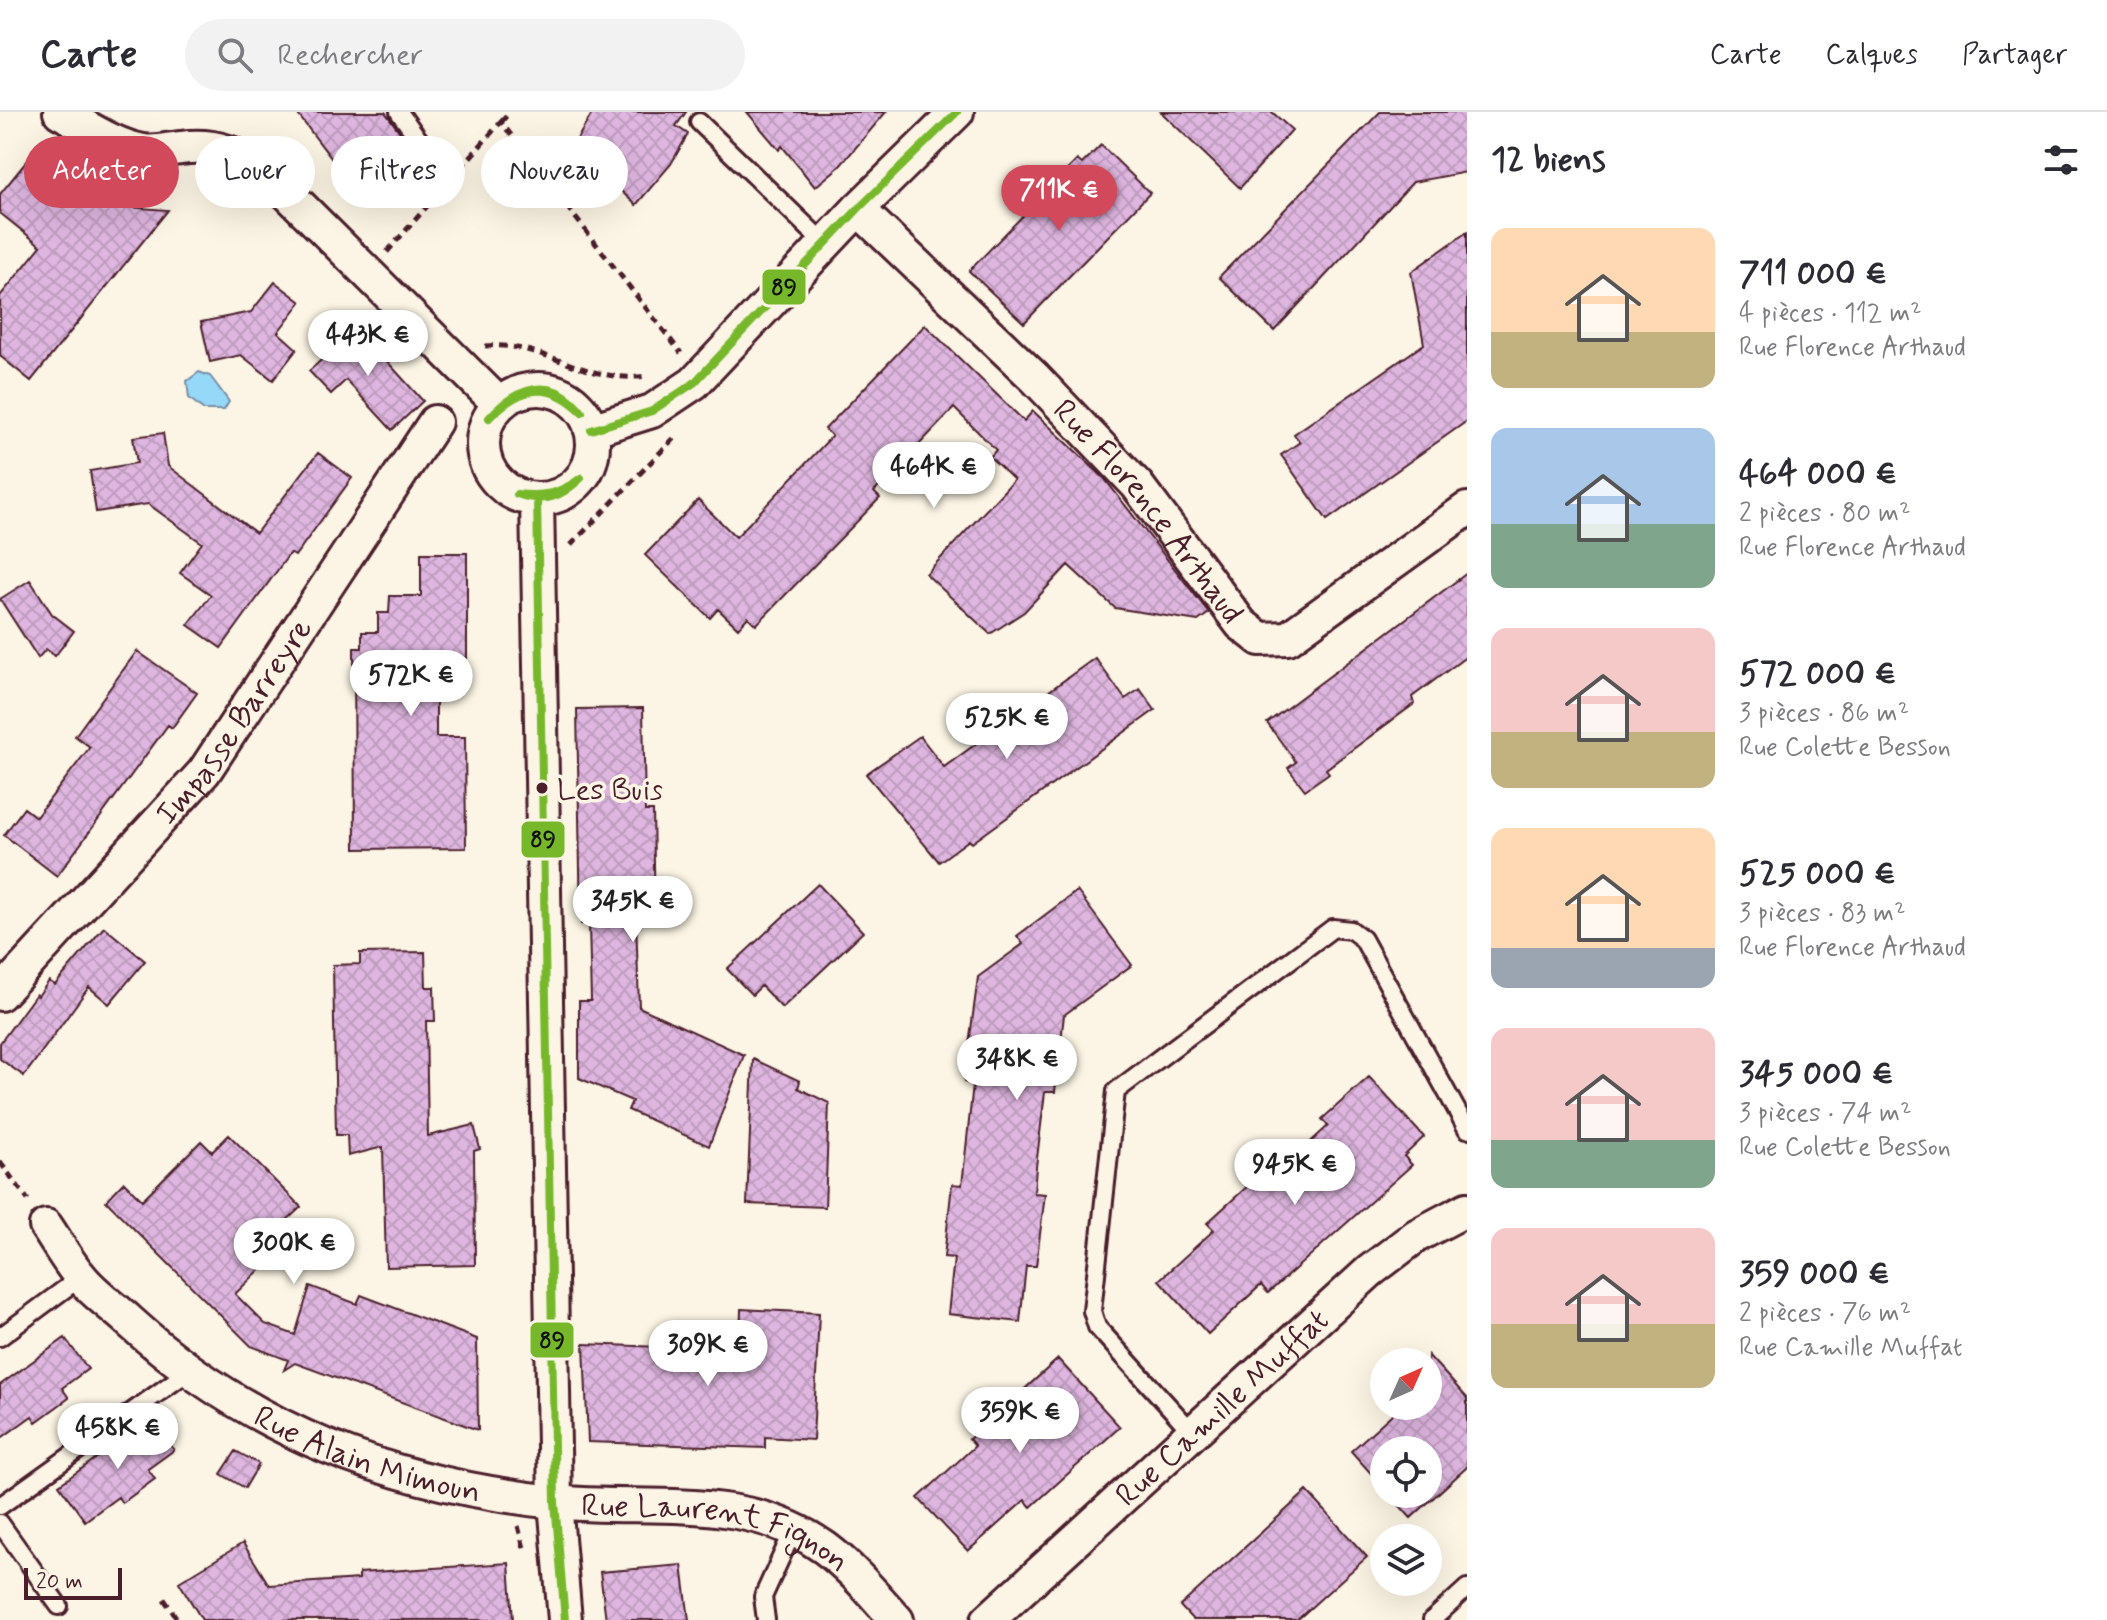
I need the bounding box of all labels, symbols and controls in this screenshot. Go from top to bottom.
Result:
search box [185,19,745,91]
text: Carte [40,31,137,80]
icon: search [213,33,257,77]
text: Rechercher [277,36,423,75]
text: Carte [1710,37,1782,74]
text: Calques [1826,37,1918,74]
text: Partager [1962,37,2067,74]
chip: Acheter [24,136,179,208]
chip: Louer [195,136,315,208]
chip: Filtres [331,136,465,208]
chip: Nouveau [481,136,628,208]
text: 12 biens [1491,138,1606,183]
icon: filters [2039,138,2083,182]
pin: 711K € [994,165,1124,233]
text: 711K € [1019,174,1099,208]
text: 711 000 € [1739,252,1887,297]
icon: home [1555,260,1651,356]
line badge: 89 [761,268,807,306]
text: 89 [771,275,797,303]
text: 4 pièces · 112 m² [1739,297,1922,331]
pin: 443K € [303,310,433,378]
text: 443K € [326,319,410,353]
text: Rue Florence Arthaud [1739,331,1966,365]
street label: Rue Florence Arthaud [1043,391,1252,633]
pin: 464K € [869,442,999,510]
text: 464K € [890,451,978,485]
text: 464 000 € [1739,452,1897,497]
icon: home [1555,460,1651,556]
text: 2 pièces · 80 m² [1739,497,1910,531]
text: Rue Florence Arthaud [1739,531,1966,565]
street label: Impasse Barreyre [147,611,323,834]
pin: 572K € [346,650,476,718]
text: 572 000 € [1739,652,1896,697]
text: 572K € [368,659,454,693]
icon: home [1555,660,1651,756]
pin: 525K € [942,693,1072,761]
text: 3 pièces · 86 m² [1739,697,1909,731]
text: 525K € [964,702,1050,736]
text: Rue Colette Besson [1739,731,1951,765]
place label: Les Buis [557,771,663,810]
marker: Les Buis [534,780,550,796]
line badge: 89 [520,820,566,859]
text: 89 [530,827,556,855]
text: 525 000 € [1739,852,1896,897]
icon: home [1555,860,1651,956]
pin: 345K € [568,876,698,944]
text: 345K € [591,885,675,919]
text: 3 pièces · 83 m² [1739,897,1906,931]
text: Rue Florence Arthaud [1739,931,1966,965]
pin: 348K € [952,1034,1082,1102]
text: 348K € [975,1043,1059,1077]
text: 345 000 € [1739,1052,1894,1097]
icon: home [1555,1060,1651,1156]
text: 3 pièces · 74 m² [1739,1097,1911,1131]
text: Rue Colette Besson [1739,1131,1951,1165]
pin: 945K € [1230,1139,1360,1207]
text: 945K € [1252,1148,1338,1182]
pin: 300K € [229,1218,359,1286]
text: 300K € [252,1227,336,1261]
text: 359 000 € [1739,1252,1890,1297]
icon: home [1555,1260,1651,1356]
text: 2 pièces · 76 m² [1739,1297,1911,1331]
street label: Rue Camille Muffat [1107,1300,1338,1517]
pin: 309K € [643,1320,773,1388]
line badge: 89 [529,1321,575,1359]
text: 89 [539,1328,565,1356]
text: 309K € [667,1329,749,1363]
text: Rue Camille Muffat [1739,1331,1962,1365]
north arrow [1370,1348,1442,1420]
map controls [1370,1348,1442,1596]
pin: 359K € [955,1387,1085,1455]
street label: Rue Alain Mimoun [246,1396,484,1514]
text: 359K € [979,1396,1061,1430]
pin: 458K € [53,1403,183,1471]
text: 458K € [75,1412,161,1446]
button: locate [1370,1436,1442,1508]
street label: Rue Laurent Fignon [580,1485,858,1582]
button: layers [1370,1524,1442,1596]
scale bar [24,1564,122,1600]
text: 20 m [36,1568,83,1596]

